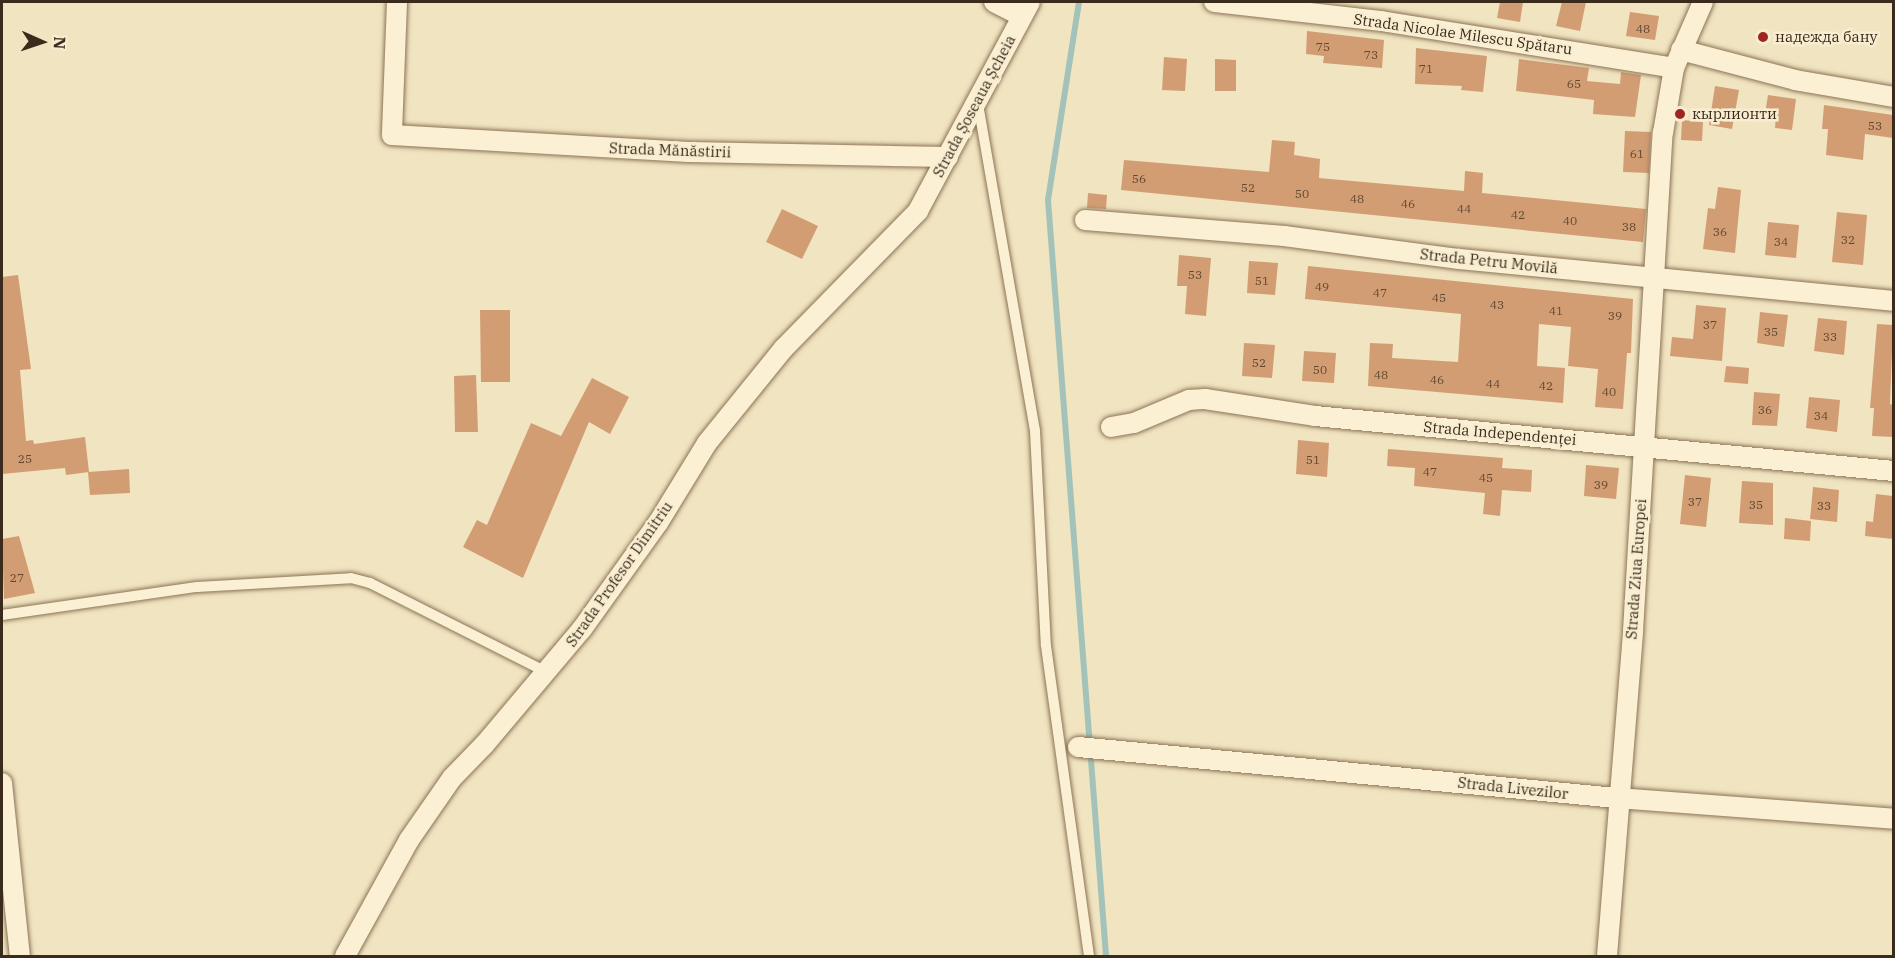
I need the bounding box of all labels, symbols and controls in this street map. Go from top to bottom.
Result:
street label: Strada Nicolae Milescu Spătaru [1353,10,1573,58]
north arrow [12,12,72,72]
house number: 48 [1636,22,1650,36]
place label: надежда бану [1775,28,1878,46]
marker: надежда бану [1756,30,1770,44]
street label: Strada Șoseaua Șcheia [929,32,1019,180]
text: N [50,36,70,50]
house number: 75 [1316,40,1330,54]
house number: 73 [1364,48,1378,62]
house number: 71 [1419,62,1433,76]
house number: 65 [1567,77,1581,91]
place label: кырлионти [1692,105,1777,123]
marker: кырлионти [1673,107,1687,121]
house number: 53 [1868,119,1882,133]
street label: Strada Mănăstirii [609,139,731,161]
house number: 61 [1630,147,1644,161]
house number: 56 [1132,172,1146,186]
house number: 52 [1241,181,1255,195]
house number: 50 [1295,187,1309,201]
house number: 48 [1350,192,1364,206]
house number: 46 [1401,197,1415,211]
house number: 44 [1457,202,1471,216]
house number: 42 [1511,208,1525,222]
house number: 40 [1563,214,1577,228]
house number: 38 [1622,220,1636,234]
house number: 36 [1713,225,1727,239]
house number: 32 [1841,233,1855,247]
house number: 34 [1774,235,1788,249]
street label: Strada Petru Movilă [1419,245,1559,277]
house number: 53 [1188,268,1202,282]
house number: 51 [1255,274,1269,288]
house number: 49 [1315,280,1329,294]
house number: 47 [1373,286,1387,300]
house number: 45 [1432,291,1446,305]
house number: 43 [1490,298,1504,312]
house number: 41 [1549,304,1563,318]
house number: 39 [1608,309,1622,323]
house number: 37 [1703,318,1717,332]
house number: 35 [1764,325,1778,339]
house number: 33 [1823,330,1837,344]
house number: 52 [1252,356,1266,370]
house number: 50 [1313,363,1327,377]
house number: 48 [1374,368,1388,382]
house number: 46 [1430,373,1444,387]
house number: 44 [1486,377,1500,391]
house number: 42 [1539,379,1553,393]
house number: 40 [1602,385,1616,399]
house number: 36 [1758,403,1772,417]
house number: 34 [1814,409,1828,423]
street label: Strada Independenței [1423,417,1577,449]
house number: 25 [18,452,32,466]
house number: 51 [1306,453,1320,467]
house number: 47 [1423,465,1437,479]
house number: 45 [1479,471,1493,485]
house number: 39 [1594,478,1608,492]
house number: 37 [1688,495,1702,509]
street label: Strada Profesor Dimitriu [562,498,676,650]
street label: Strada Ziua Europei [1622,498,1650,640]
house number: 35 [1749,498,1763,512]
house number: 33 [1817,499,1831,513]
house number: 27 [10,571,24,585]
street label: Strada Livezilor [1457,773,1569,803]

